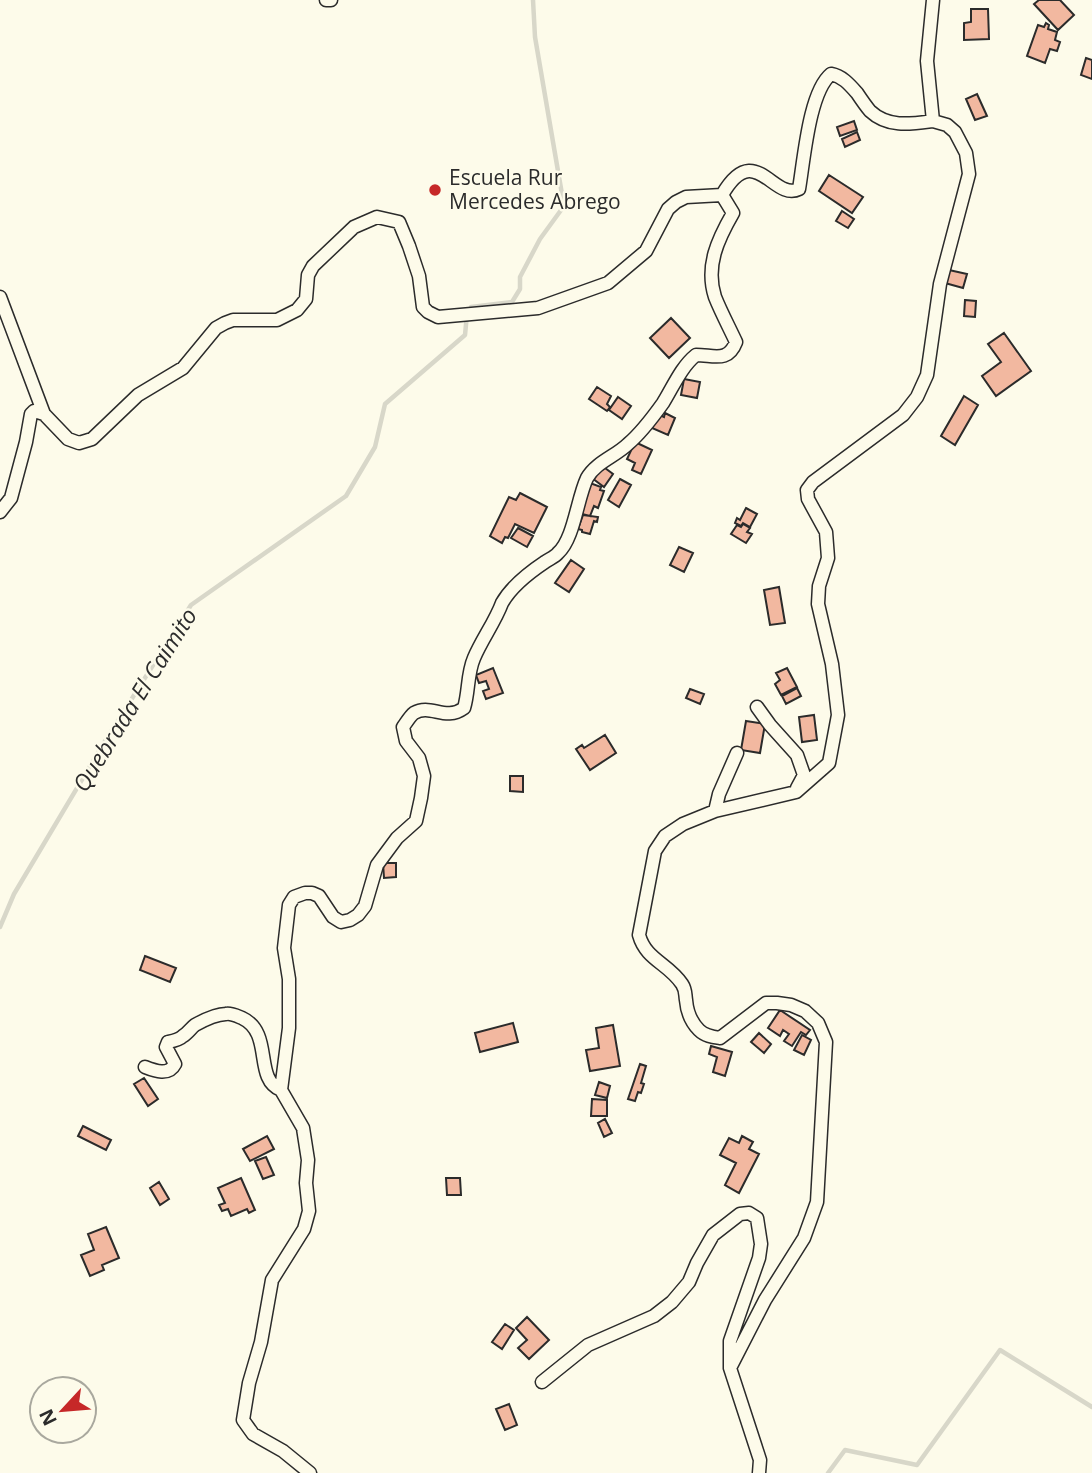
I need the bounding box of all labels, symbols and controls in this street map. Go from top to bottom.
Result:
place label: Escuela Rur Mercedes Abrego [449,163,621,215]
marker: Escuela Rur Mercedes Abrego [427,182,443,198]
water label: Quebrada El Caimito [65,601,204,798]
north arrow [28,1375,98,1445]
text: N [33,1405,63,1430]

